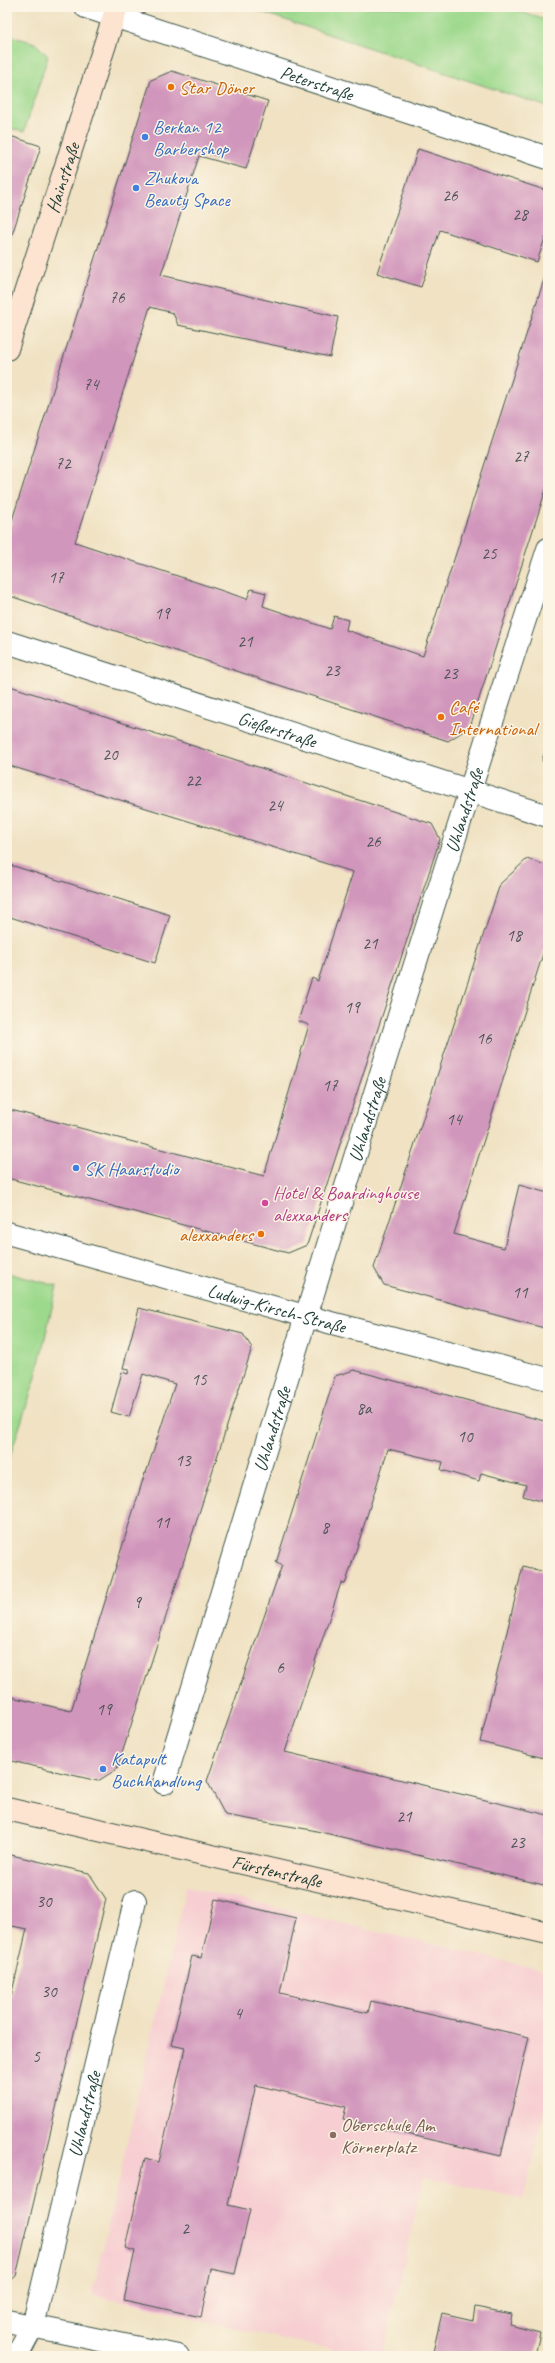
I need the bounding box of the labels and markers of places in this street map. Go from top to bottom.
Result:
place label: Star Döner [179,76,255,100]
marker: Star Döner [166,82,176,92]
place label: Berkan 12 Barbershop [153,115,230,161]
marker: Berkan 12 Barbershop [140,132,150,142]
place label: Zhukova Beauty Space [144,166,232,212]
marker: Zhukova Beauty Space [131,183,141,193]
place label: Café International [449,695,540,741]
marker: Café International [436,712,446,722]
place label: SK Haarstudio [84,1157,181,1181]
marker: SK Haarstudio [71,1163,81,1173]
place label: Hotel & Boardinghouse alexxanders [273,1181,420,1227]
marker: Hotel & Boardinghouse alexxanders [260,1198,270,1208]
place label: alexxanders [179,1223,256,1247]
marker: alexxanders [256,1229,266,1239]
place label: Katapult Buchhandlung [111,1747,202,1793]
marker: Katapult Buchhandlung [98,1764,108,1774]
place label: Oberschule Am Körnerplatz [341,2113,437,2159]
marker: Oberschule Am Körnerplatz [328,2130,338,2140]

